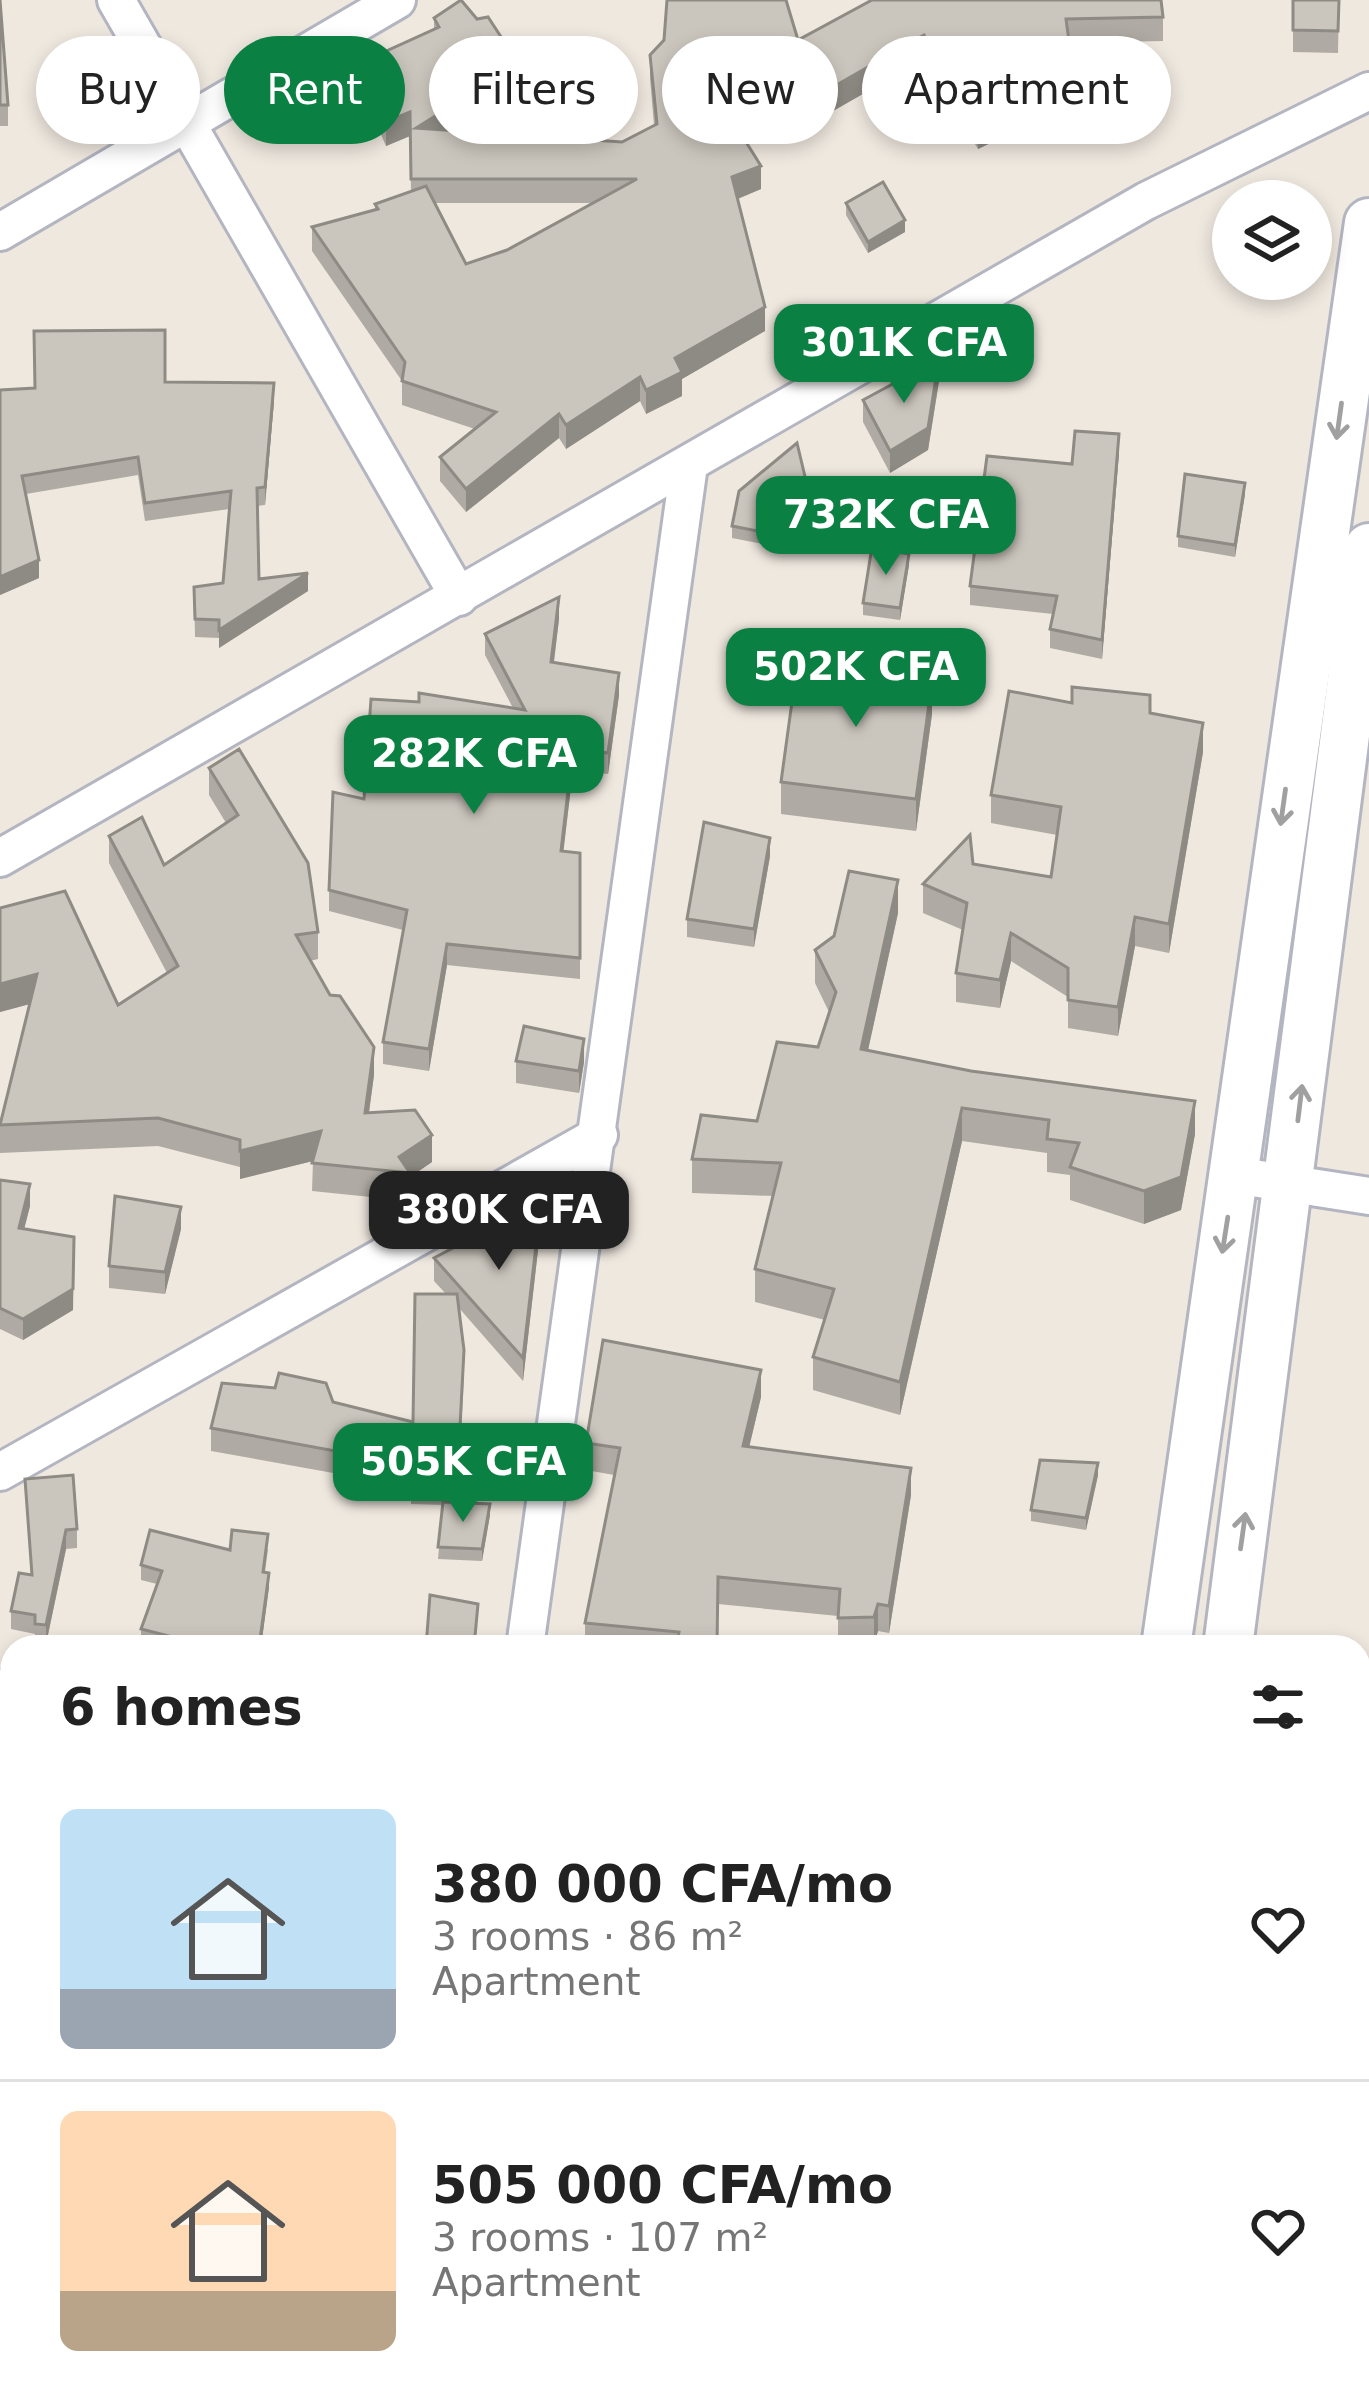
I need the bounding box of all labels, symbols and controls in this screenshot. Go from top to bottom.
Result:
chip: Buy [36,36,200,144]
chip: Rent [224,36,405,144]
chip: Filters [429,36,638,144]
chip: New [662,36,838,144]
chip: Apartment [862,36,1171,144]
map controls [1212,180,1332,300]
button: layers [1212,180,1332,300]
pin: 301K CFA [780,304,1028,406]
text: 301K CFA [801,320,1007,365]
one-way arrow [1327,401,1350,440]
pin: 732K CFA [762,476,1010,578]
text: 732K CFA [783,492,989,537]
pin: 502K CFA [732,628,980,730]
text: 502K CFA [753,644,959,689]
pin: 282K CFA [350,715,598,817]
text: 282K CFA [371,731,577,776]
one-way arrow [1271,787,1294,826]
one-way arrow [1289,1084,1311,1123]
pin: 380K CFA [375,1171,623,1273]
text: 380K CFA [396,1187,602,1232]
one-way arrow [1212,1215,1235,1254]
pin: 505K CFA [339,1423,587,1525]
text: 505K CFA [360,1439,566,1484]
one-way arrow [1232,1512,1255,1551]
icon: filters [1245,1674,1311,1740]
text: 6 homes [60,1678,303,1737]
text: 380 000 CFA/mo [432,1855,893,1914]
icon: home [156,1857,300,2001]
icon: heart [1245,1896,1311,1962]
text: 3 rooms · 86 m² [432,1914,743,1959]
text: Apartment [432,1959,641,2004]
text: 505 000 CFA/mo [432,2156,893,2215]
icon: home [156,2159,300,2303]
icon: heart [1245,2198,1311,2264]
text: 3 rooms · 107 m² [432,2215,768,2260]
text: Apartment [432,2260,641,2305]

